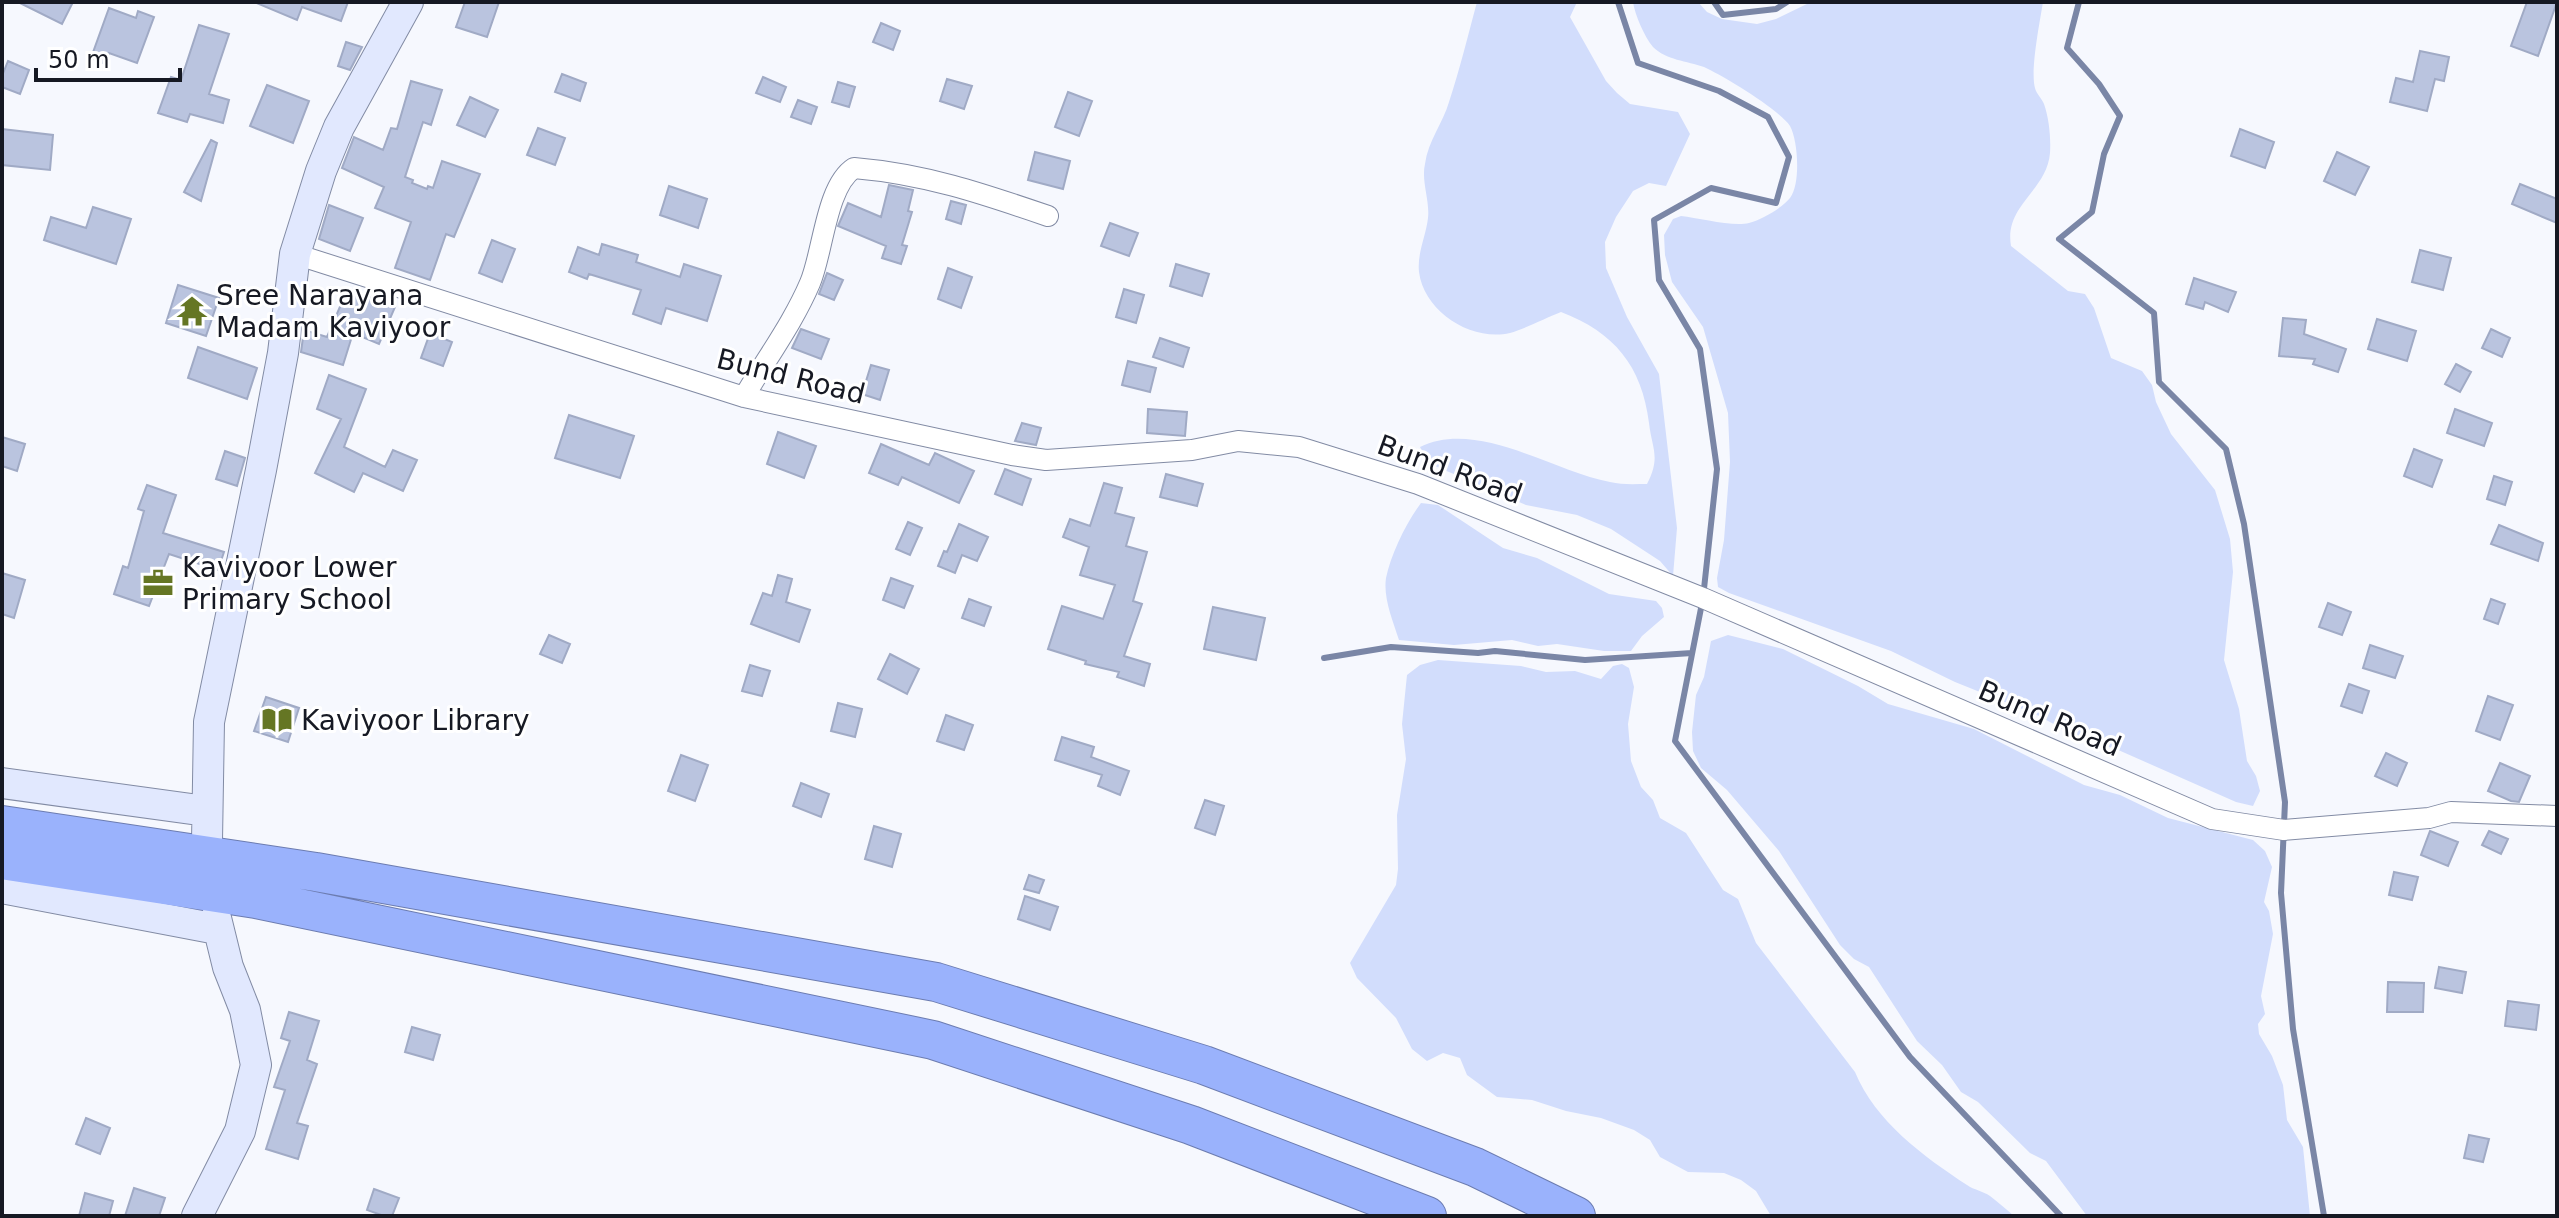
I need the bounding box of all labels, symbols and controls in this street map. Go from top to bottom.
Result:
scale bar [36,32,180,82]
text: 50 m [48,46,110,74]
place label: Sree Narayana Madam Kaviyoor [216,279,451,344]
temple icon: Sree Narayana Madam Kaviyoor [175,294,209,328]
street label: Bund Road [713,342,868,411]
street label: Bund Road [1373,428,1527,511]
place label: Kaviyoor Lower Primary School [182,551,397,616]
office icon: Kaviyoor Lower Primary School [141,566,175,600]
street label: Bund Road [1974,674,2126,763]
library icon: Kaviyoor Library [260,703,294,737]
place label: Kaviyoor Library [301,704,530,737]

